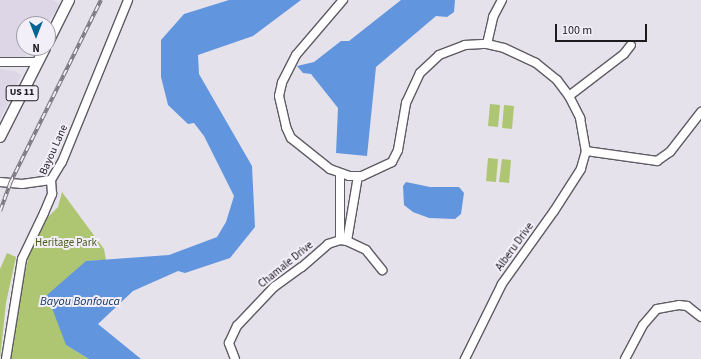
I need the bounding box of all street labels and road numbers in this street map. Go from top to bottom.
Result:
road number: US 11 [5,85,39,101]
street label: Bayou Lane [37,123,71,177]
street label: Alberu Drive [493,220,537,274]
street label: Chamale Drive [256,239,316,291]

